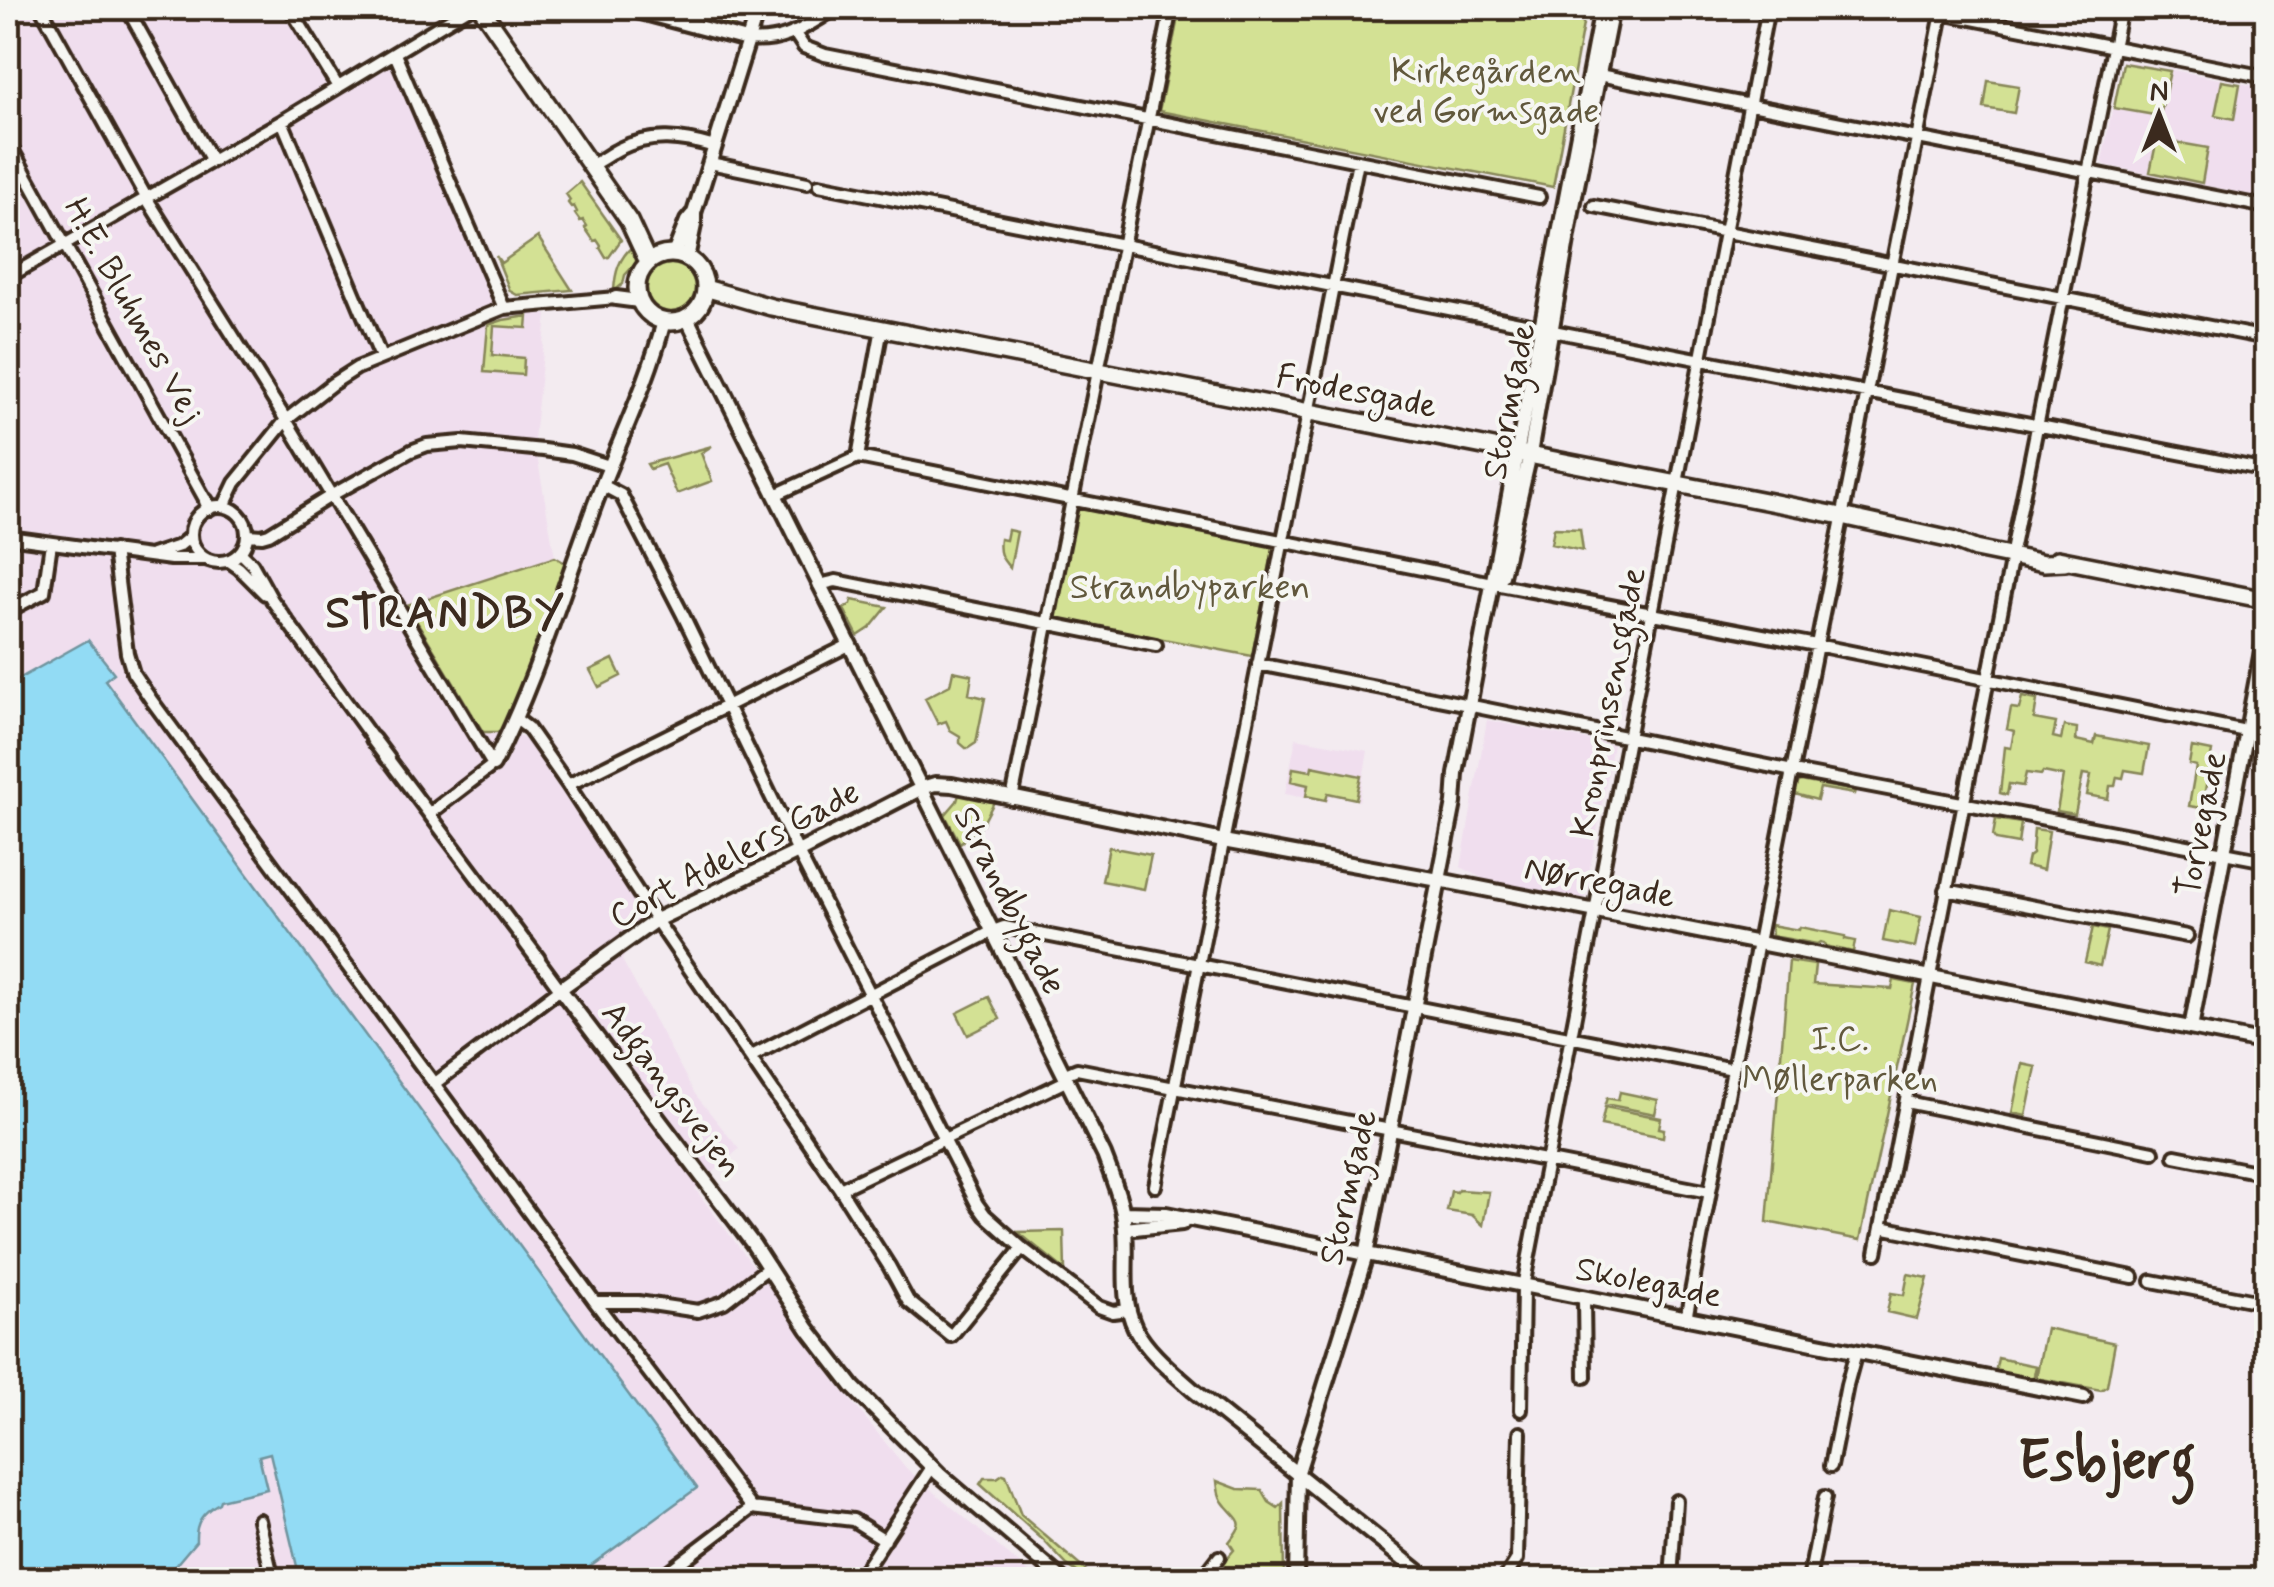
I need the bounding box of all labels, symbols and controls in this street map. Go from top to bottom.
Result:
park label: Kirkegården ved Gormsgade [1373,49,1599,135]
north arrow [2109,65,2209,165]
text: N [2150,74,2168,111]
street label: H.E. Bluhmes Vej [52,190,214,432]
street label: Stormgade [1472,319,1552,484]
street label: Frodesgade [1272,354,1441,433]
street label: Kronprinsensgade [1560,563,1662,842]
park label: Strandbyparken [1070,565,1310,611]
district label: STRANDBY [325,585,567,644]
street label: Torvegade [2165,747,2239,901]
street label: Cort Adelers Gade [602,769,868,940]
street label: Strandbygade [938,799,1076,1005]
street label: Nørregade [1520,846,1679,923]
street label: Adgangsvejen [587,993,753,1190]
park label: I.C. Møllerparken [1742,1017,1938,1103]
street label: Stormgade [1309,1105,1393,1271]
street label: Skolegade [1572,1246,1726,1320]
district label: Esbjerg [2018,1427,2196,1505]

